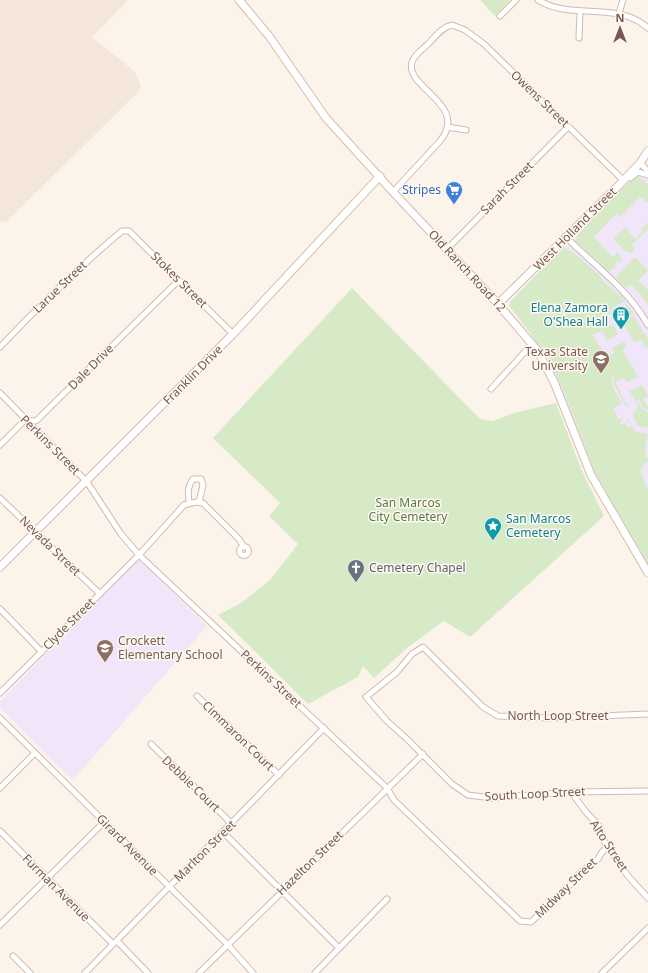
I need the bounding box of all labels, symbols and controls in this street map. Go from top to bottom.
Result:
north arrow [600,8,640,48]
text: N [616,10,624,25]
street label: Owens Street [507,66,574,131]
street label: Sarah Street [476,157,537,218]
supermarket icon: Stripes [444,180,464,205]
place label: Stripes [402,181,441,198]
street label: West Holland Street [529,183,621,274]
street label: Old Ranch Road 12 [425,226,510,316]
street label: Stokes Street [147,248,212,312]
street label: Larue Street [29,256,91,317]
place label: Elena Zamora O'Shea Hall [531,299,608,330]
building icon: Elena Zamora O'Shea Hall [611,305,631,330]
street label: Dale Drive [64,340,117,393]
street label: Franklin Drive [159,341,226,408]
place label: Texas State University [525,343,589,374]
school or university icon: Texas State University [591,349,611,374]
street label: Perkins Street [17,411,85,479]
park label: San Marcos City Cemetery [369,494,448,525]
place label: San Marcos Cemetery [506,510,571,541]
street label: Nevada Street [16,512,85,580]
place icon: San Marcos Cemetery [483,516,503,541]
church icon: Cemetery Chapel [346,558,366,583]
place label: Cemetery Chapel [369,559,466,576]
street label: Clyde Street [39,593,99,654]
place label: Crockett Elementary School [118,632,223,663]
school or university icon: Crockett Elementary School [95,638,115,663]
street label: Perkins Street [237,646,306,712]
street label: Cimmaron Court [199,697,279,775]
street label: North Loop Street [507,707,609,724]
street label: Debbie Court [159,752,225,816]
street label: South Loop Street [484,782,586,805]
street label: Girard Avenue [93,810,162,879]
street label: Marlton Street [170,815,240,885]
street label: Alto Street [586,816,633,876]
street label: Hazelton Street [273,826,347,899]
street label: Furman Avenue [19,850,94,925]
street label: Midway Street [531,853,601,922]

